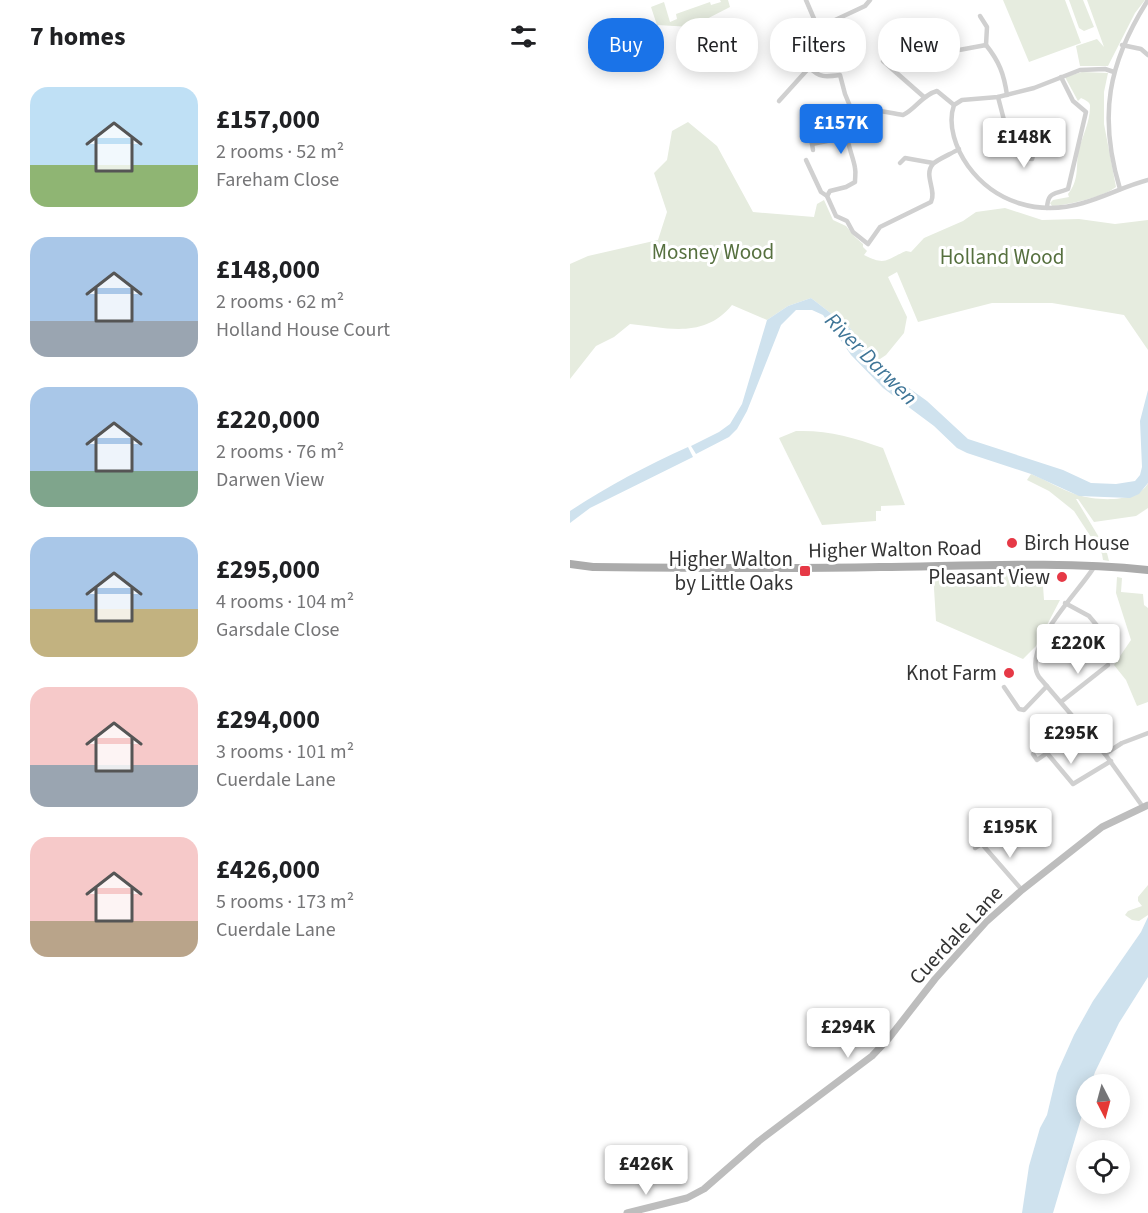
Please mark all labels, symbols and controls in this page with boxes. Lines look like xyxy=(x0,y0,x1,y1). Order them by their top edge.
text: 7 homes xyxy=(30,18,125,55)
chip: Buy xyxy=(588,18,664,72)
chip: Rent xyxy=(676,18,758,72)
chip: Filters xyxy=(770,18,866,72)
chip: New xyxy=(878,18,960,72)
icon: filters xyxy=(507,20,540,53)
text: £157,000 xyxy=(216,101,320,138)
pin: £157K xyxy=(799,104,883,155)
text: £157K xyxy=(814,109,868,137)
icon: home xyxy=(78,111,150,183)
pin: £148K xyxy=(982,118,1066,169)
text: £148K xyxy=(997,123,1051,151)
text: 2 rooms · 52 m² xyxy=(216,138,344,166)
text: Fareham Close xyxy=(216,166,339,194)
park label: Mosney Wood xyxy=(652,237,774,267)
park label: Holland Wood xyxy=(940,242,1064,272)
text: £148,000 xyxy=(216,251,320,288)
icon: home xyxy=(78,261,150,333)
text: 2 rooms · 62 m² xyxy=(216,288,344,316)
water label: River Darwen xyxy=(817,305,925,413)
text: Holland House Court xyxy=(216,316,390,344)
text: £220,000 xyxy=(216,401,320,438)
icon: home xyxy=(78,411,150,483)
text: 2 rooms · 76 m² xyxy=(216,438,344,466)
text: Darwen View xyxy=(216,466,325,494)
place label: Birch House xyxy=(1024,528,1130,558)
street label: Higher Walton Road xyxy=(808,532,982,566)
marker: Birch House xyxy=(1005,536,1019,550)
place label: Higher Walton by Little Oaks xyxy=(668,544,793,598)
text: £295,000 xyxy=(216,551,320,588)
icon: home xyxy=(78,561,150,633)
place label: Pleasant View xyxy=(928,562,1050,592)
marker: Higher Walton by Little Oaks xyxy=(798,564,812,578)
marker: Pleasant View xyxy=(1055,570,1069,584)
text: 4 rooms · 104 m² xyxy=(216,588,354,616)
text: Garsdale Close xyxy=(216,616,339,644)
pin: £220K xyxy=(1036,624,1120,675)
text: £220K xyxy=(1051,629,1105,657)
place label: Knot Farm xyxy=(906,658,997,688)
marker: Knot Farm xyxy=(1002,666,1016,680)
text: £294,000 xyxy=(216,701,320,738)
icon: home xyxy=(78,711,150,783)
pin: £295K xyxy=(1029,714,1113,765)
text: £295K xyxy=(1044,719,1098,747)
text: 3 rooms · 101 m² xyxy=(216,738,354,766)
text: Cuerdale Lane xyxy=(216,766,336,794)
pin: £195K xyxy=(968,808,1052,859)
text: £195K xyxy=(983,813,1037,841)
text: £426,000 xyxy=(216,851,320,888)
icon: home xyxy=(78,861,150,933)
street label: Cuerdale Lane xyxy=(902,879,1010,991)
text: 5 rooms · 173 m² xyxy=(216,888,354,916)
text: Cuerdale Lane xyxy=(216,916,336,944)
pin: £294K xyxy=(806,1008,890,1059)
text: £294K xyxy=(821,1013,875,1041)
north arrow xyxy=(1076,1074,1130,1128)
map controls xyxy=(1076,1074,1130,1194)
button: locate xyxy=(1076,1140,1130,1194)
pin: £426K xyxy=(604,1145,688,1196)
text: £426K xyxy=(619,1150,673,1178)

